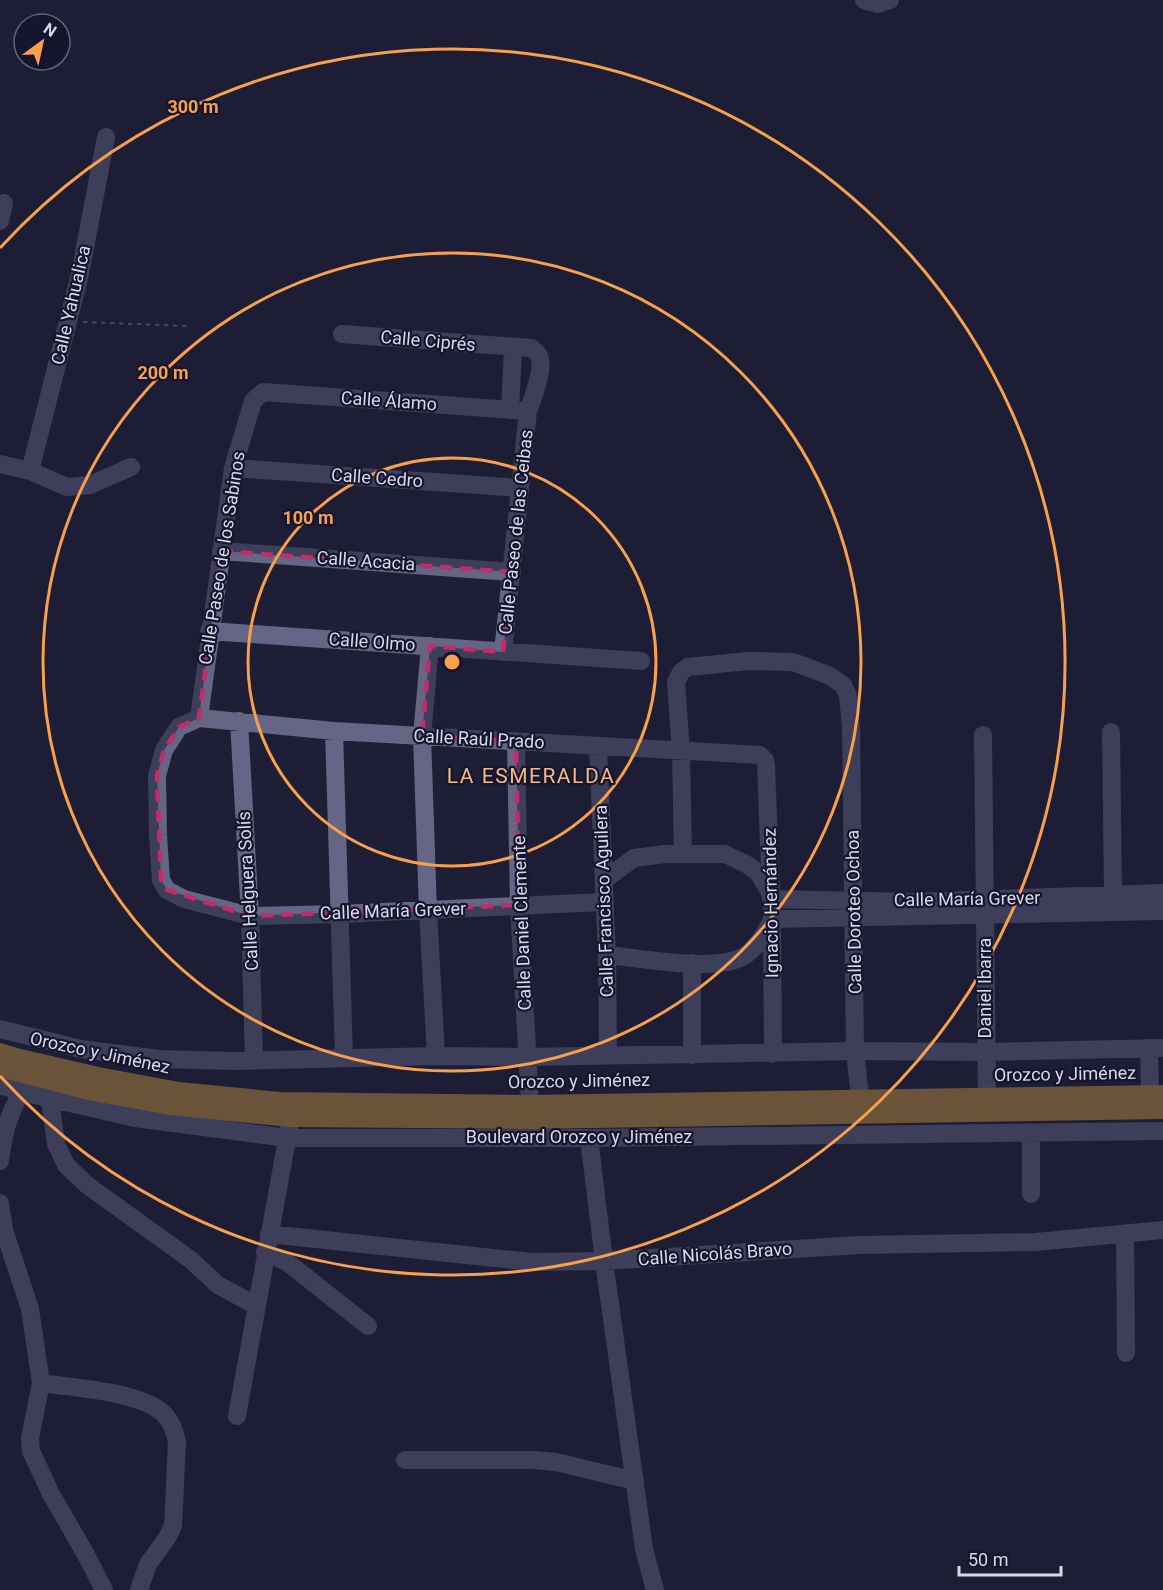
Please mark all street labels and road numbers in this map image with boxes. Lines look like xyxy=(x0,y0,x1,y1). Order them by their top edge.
street label: Calle Yahualica xyxy=(47,243,94,367)
street label: Calle Ciprés xyxy=(380,326,476,355)
street label: Calle Álamo xyxy=(340,387,438,414)
street label: Calle Paseo de las Ceibas xyxy=(494,429,537,635)
street label: Calle Paseo de los Sabinos xyxy=(194,450,249,666)
street label: Calle Cedro xyxy=(330,464,424,491)
street label: Calle Acacia xyxy=(316,547,416,574)
street label: Calle Olmo xyxy=(328,628,416,655)
street label: Calle Raúl Prado xyxy=(413,725,545,752)
street label: Calle Francisco Aguilera xyxy=(590,805,617,997)
street label: Calle Helguera Solís xyxy=(233,811,262,971)
street label: Ignacio Hernández xyxy=(759,828,782,978)
street label: Calle Doroteo Ochoa xyxy=(842,830,865,994)
street label: Calle Daniel Clemente xyxy=(508,835,535,1011)
street label: Calle María Grever xyxy=(894,887,1040,910)
street label: Calle María Grever xyxy=(319,897,467,924)
street label: Daniel Ibarra xyxy=(974,938,995,1038)
street label: Orozco y Jiménez xyxy=(28,1027,172,1078)
street label: Orozco y Jiménez xyxy=(994,1062,1136,1085)
street label: Orozco y Jiménez xyxy=(508,1069,650,1092)
street label: Boulevard Orozco y Jiménez xyxy=(466,1126,692,1147)
street label: Calle Nicolás Bravo xyxy=(637,1238,793,1269)

